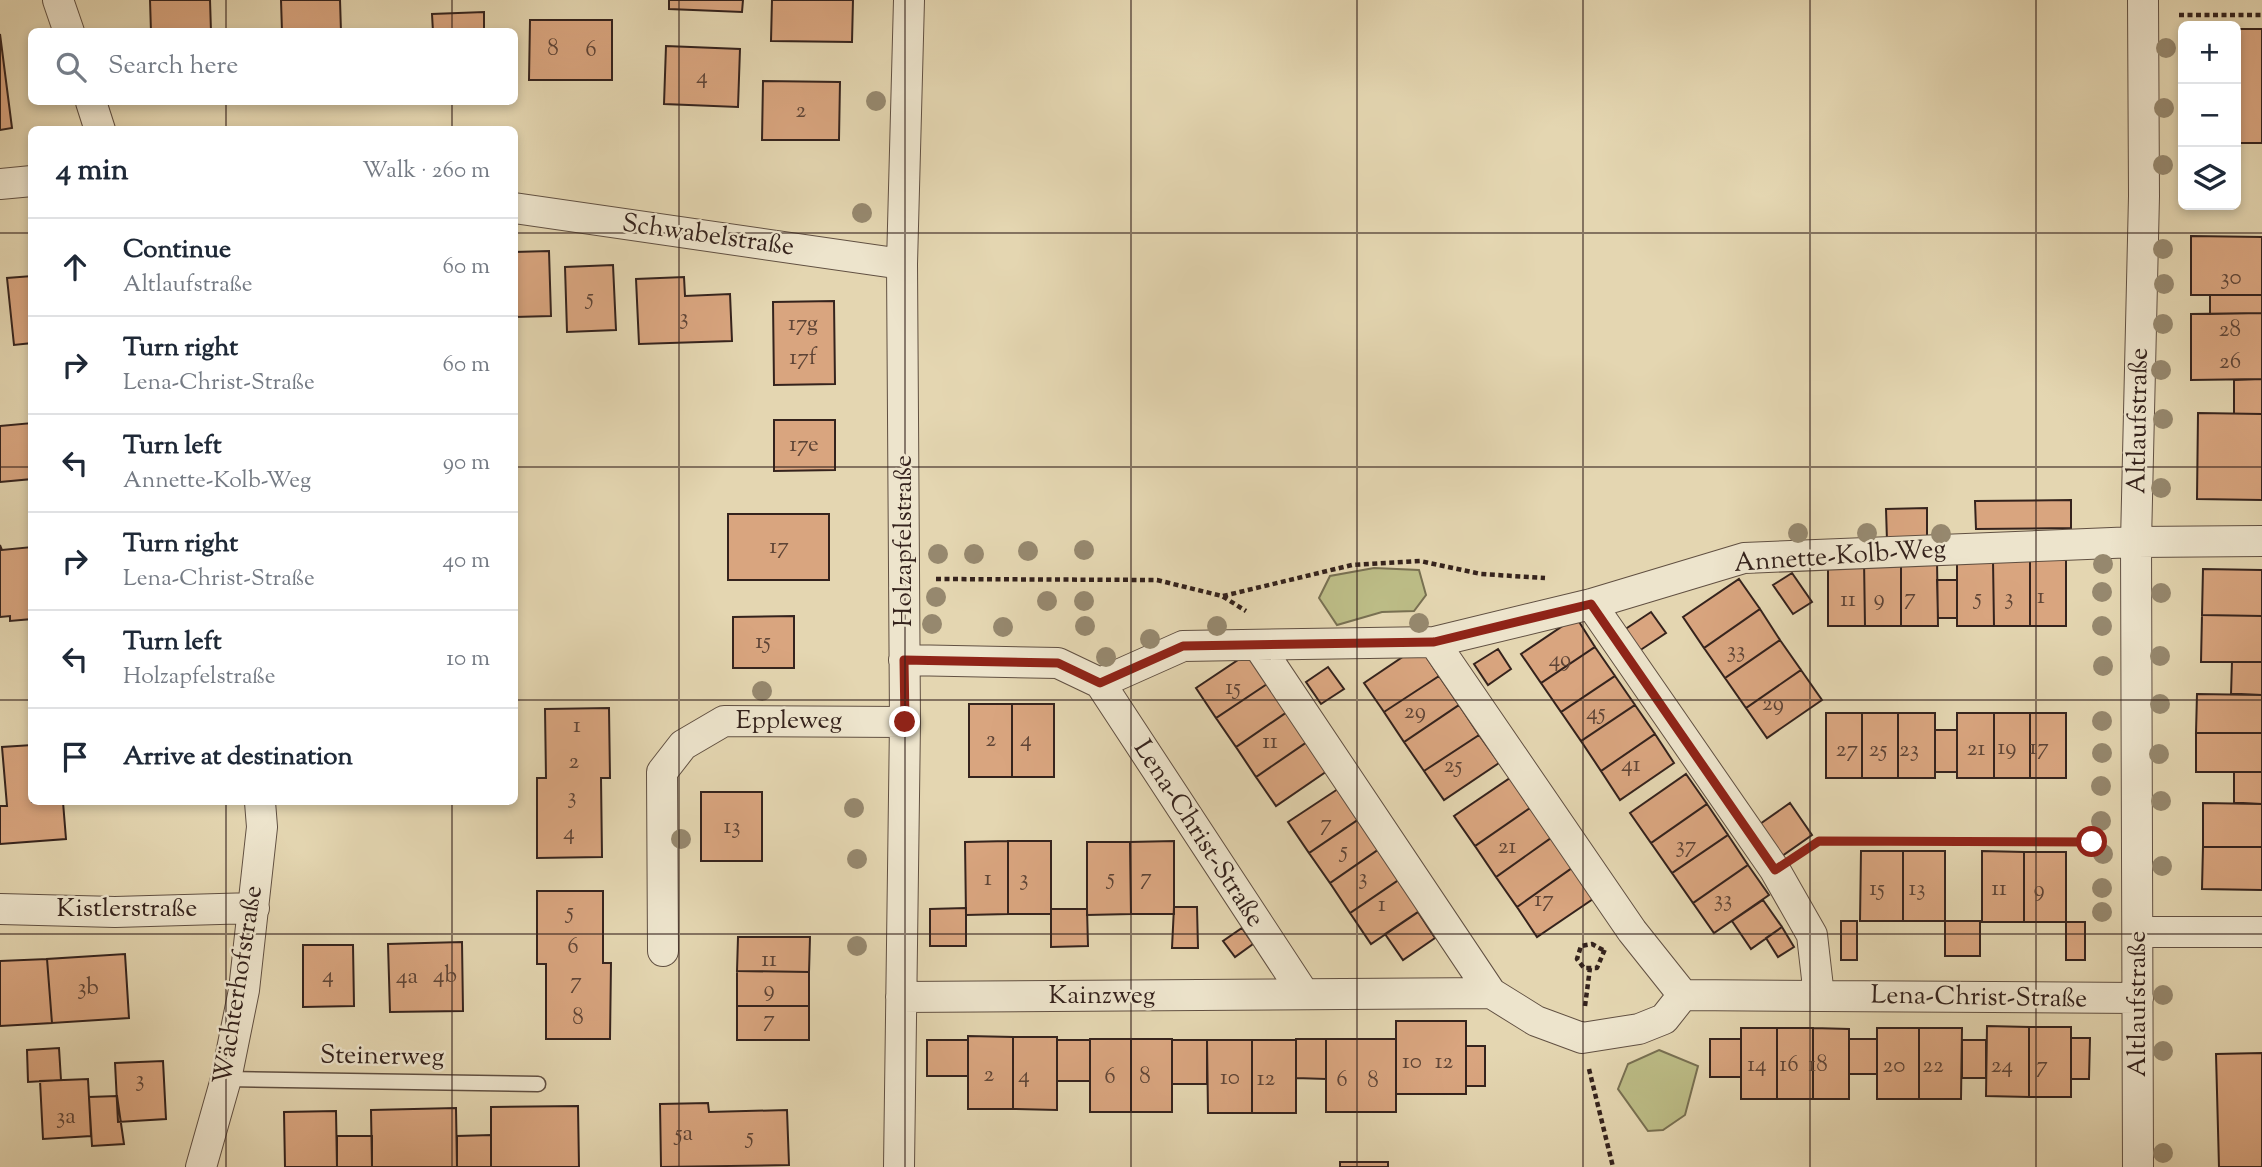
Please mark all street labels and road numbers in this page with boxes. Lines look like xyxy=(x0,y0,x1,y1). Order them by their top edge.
street label: Schwabelstraße xyxy=(620,206,796,266)
street label: Altlaufstraße xyxy=(2119,347,2159,495)
street label: Holzapfelstraße xyxy=(886,455,923,627)
street label: Annette-Kolb-Weg xyxy=(1733,531,1947,583)
street label: Eppleweg xyxy=(736,703,842,740)
street label: Lena-Christ-Straße xyxy=(1123,733,1273,935)
street label: Wächterhofstraße xyxy=(205,883,273,1087)
street label: Kistlerstraße xyxy=(57,891,197,928)
street label: Altlaufstraße xyxy=(2120,931,2157,1077)
street label: Kainzweg xyxy=(1049,978,1155,1015)
street label: Lena-Christ-Straße xyxy=(1870,978,2088,1018)
street label: Steinerweg xyxy=(320,1037,444,1077)

